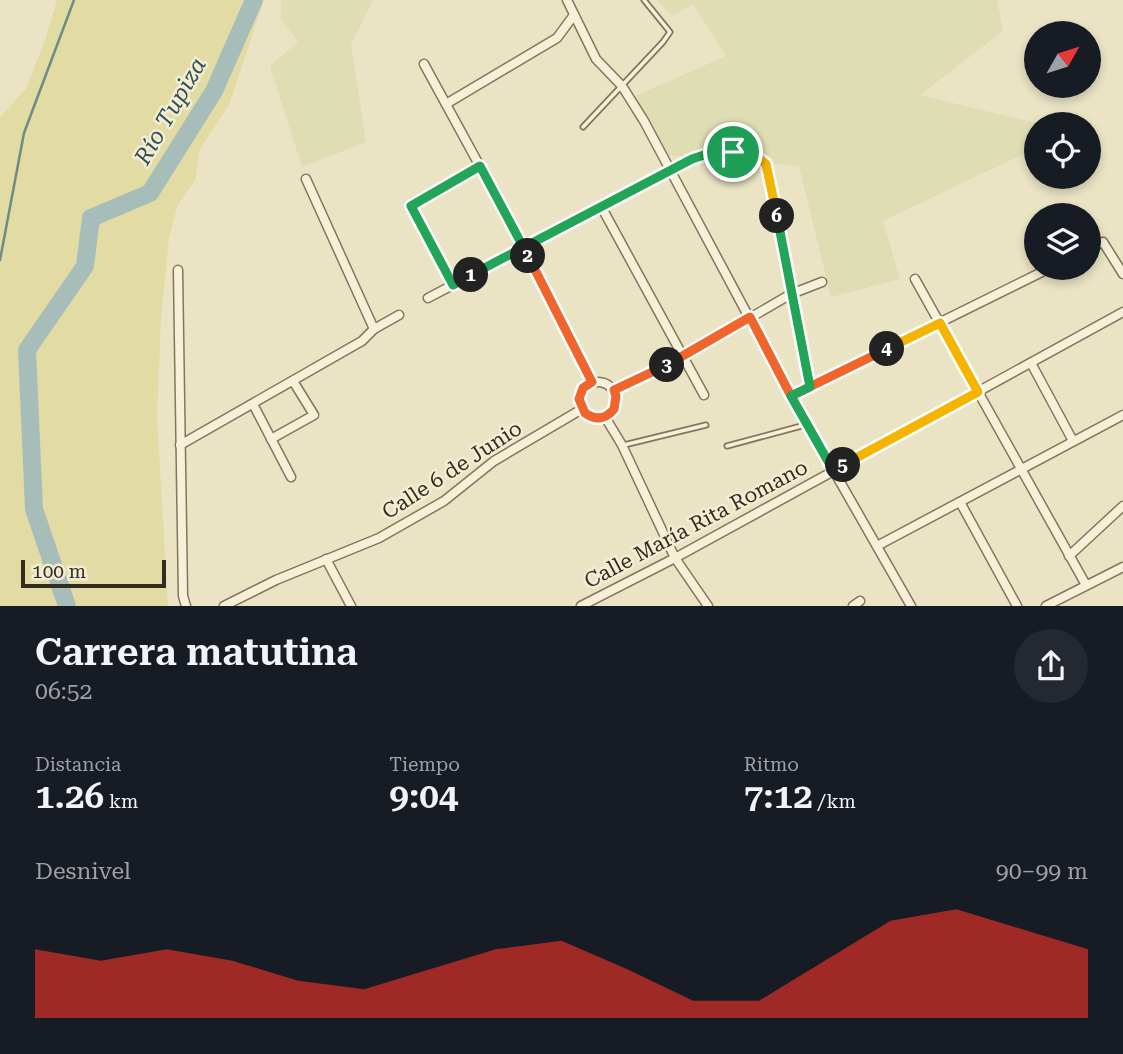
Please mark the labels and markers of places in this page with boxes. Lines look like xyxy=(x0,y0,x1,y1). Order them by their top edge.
pin xyxy=(703,122,763,182)
pin: 6 xyxy=(760,198,794,234)
pin: 2 xyxy=(510,238,546,274)
pin: 1 xyxy=(454,258,489,292)
pin: 4 xyxy=(870,332,904,366)
pin: 3 xyxy=(650,348,684,382)
pin: 5 xyxy=(826,448,860,482)

